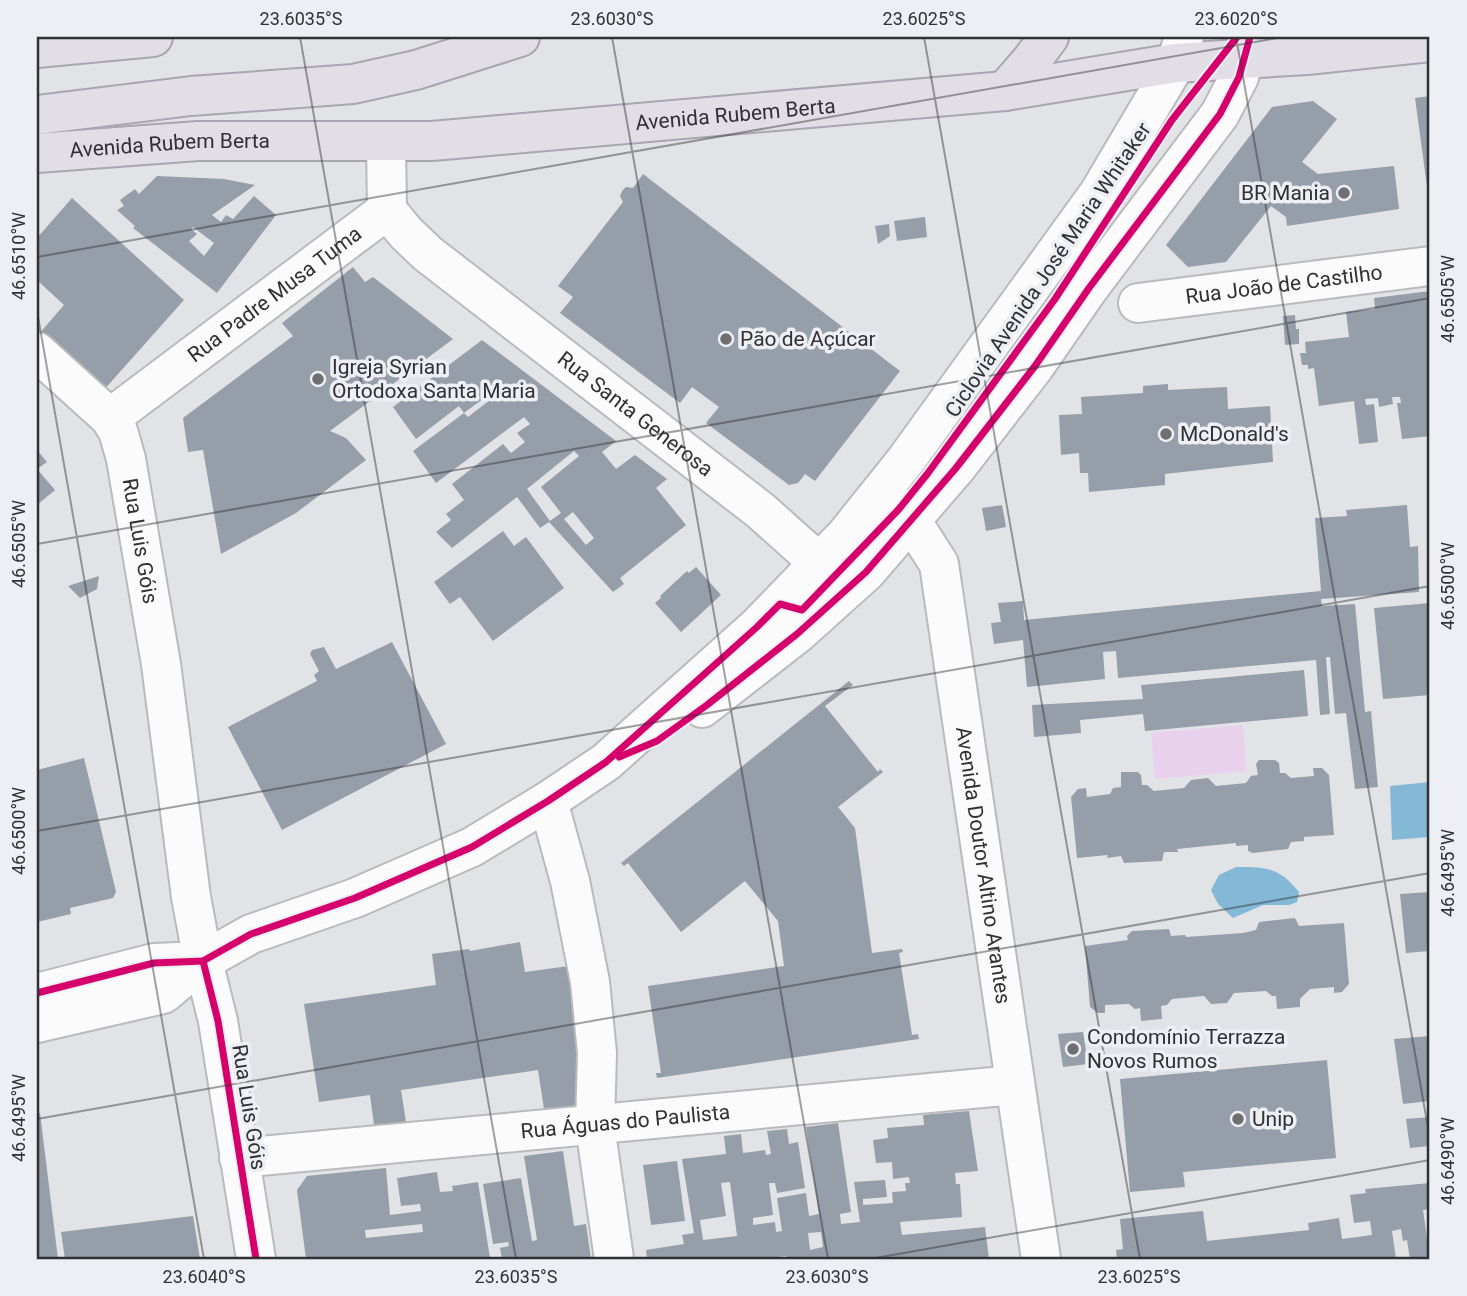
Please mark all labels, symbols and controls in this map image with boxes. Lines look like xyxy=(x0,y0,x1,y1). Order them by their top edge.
text: 23.6035°S xyxy=(260,8,343,29)
text: 23.6030°S xyxy=(571,8,654,29)
text: 23.6025°S xyxy=(883,8,966,29)
text: 23.6020°S xyxy=(1195,8,1278,29)
street label: Avenida Rubem Berta xyxy=(634,94,837,135)
street label: Ciclovia Avenida José Maria Whitaker xyxy=(940,118,1156,422)
street label: Avenida Rubem Berta xyxy=(69,129,270,163)
place label: BR Mania xyxy=(1241,181,1330,205)
marker: BR Mania xyxy=(1336,185,1352,201)
text: 46.6510°W xyxy=(8,212,29,300)
street label: Rua Padre Musa Tuma xyxy=(183,221,366,367)
text: 46.6505°W xyxy=(1437,255,1458,343)
street label: Rua João de Castilho xyxy=(1184,260,1384,309)
place label: Pão de Açúcar xyxy=(740,327,876,351)
marker: Pão de Açúcar xyxy=(718,331,734,347)
street label: Rua Santa Generosa xyxy=(553,346,718,481)
place label: Igreja Syrian Ortodoxa Santa Maria xyxy=(332,355,536,403)
marker: Igreja Syrian Ortodoxa Santa Maria xyxy=(310,371,326,387)
place label: McDonald's xyxy=(1180,422,1289,446)
marker: McDonald's xyxy=(1158,426,1174,442)
street label: Rua Luis Góis xyxy=(117,476,163,606)
text: 46.6505°W xyxy=(8,500,29,588)
text: 46.6500°W xyxy=(1437,542,1458,630)
street label: Avenida Doutor Altino Arantes xyxy=(951,725,1015,1005)
text: 46.6500°W xyxy=(8,787,29,875)
text: 46.6495°W xyxy=(1437,829,1458,917)
place label: Condomínio Terrazza Novos Rumos xyxy=(1087,1025,1285,1073)
marker: Condomínio Terrazza Novos Rumos xyxy=(1065,1041,1081,1057)
street label: Rua Luis Góis xyxy=(227,1042,271,1172)
text: 46.6495°W xyxy=(8,1074,29,1162)
street label: Rua Águas do Paulista xyxy=(519,1100,731,1143)
place label: Unip xyxy=(1252,1107,1294,1131)
marker: Unip xyxy=(1230,1111,1246,1127)
text: 46.6490°W xyxy=(1437,1117,1458,1205)
text: 23.6040°S xyxy=(163,1266,246,1287)
text: 23.6035°S xyxy=(475,1266,558,1287)
text: 23.6030°S xyxy=(786,1266,869,1287)
text: 23.6025°S xyxy=(1098,1266,1181,1287)

